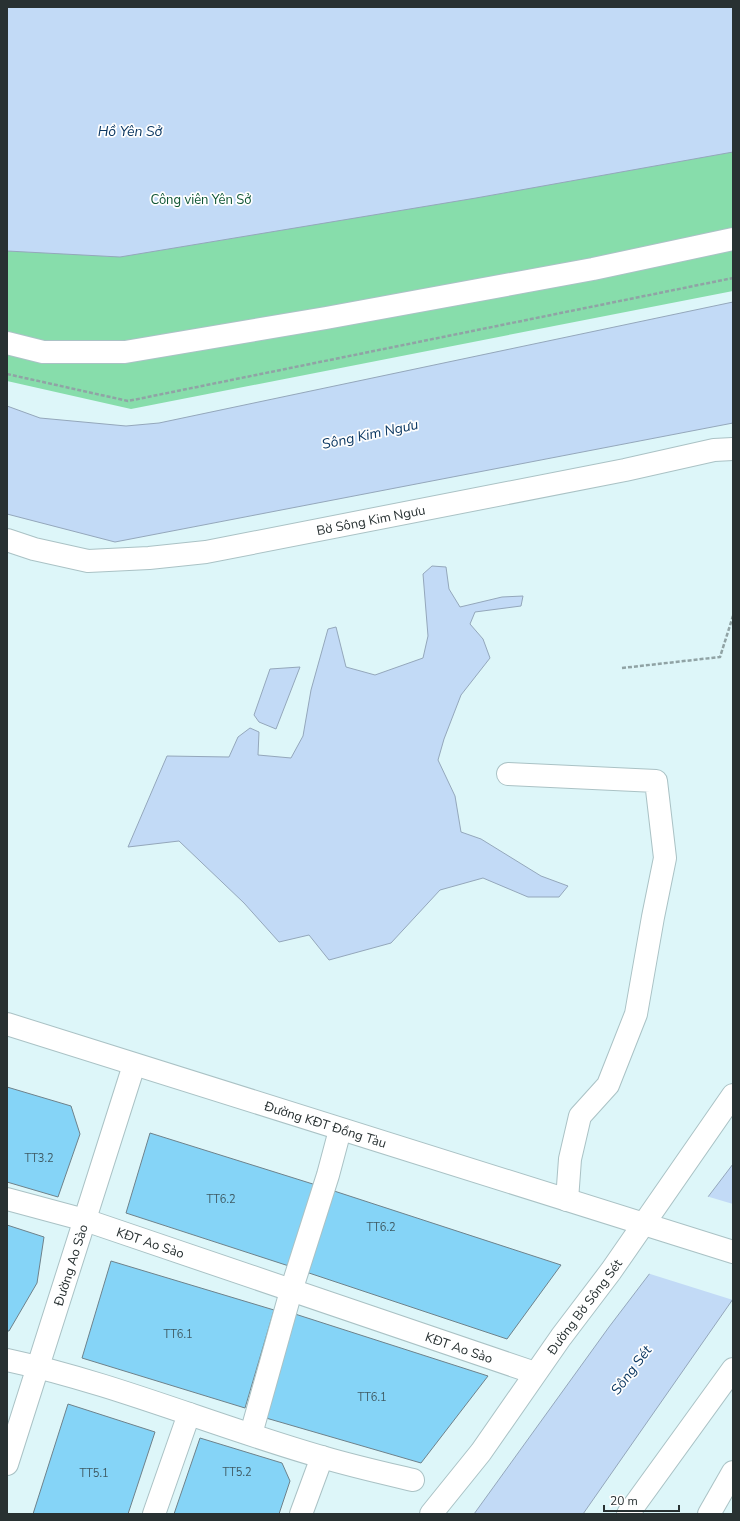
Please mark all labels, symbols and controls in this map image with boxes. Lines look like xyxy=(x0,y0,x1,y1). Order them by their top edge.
water label: Hồ Yên Sở xyxy=(98,122,163,141)
park label: Công viên Yên Sở xyxy=(151,191,251,209)
water label: Sông Kim Ngưu xyxy=(320,415,420,454)
street label: Bờ Sông Kim Ngưu xyxy=(315,501,427,540)
street label: Đường KĐT Đồng Tàu xyxy=(261,1097,389,1153)
house number: TT3.2 xyxy=(24,1151,54,1166)
house number: TT6.2 xyxy=(206,1192,236,1207)
house number: TT6.2 xyxy=(366,1220,396,1235)
street label: Đường Ao Sào xyxy=(50,1222,93,1309)
street label: KĐT Ao Sào xyxy=(114,1223,186,1263)
street label: Đường Bờ Sông Sét xyxy=(543,1255,627,1359)
house number: TT6.1 xyxy=(163,1327,193,1342)
street label: KĐT Ao Sào xyxy=(423,1328,495,1368)
water label: Sông Sét xyxy=(607,1341,657,1399)
house number: TT6.1 xyxy=(357,1390,387,1405)
house number: TT5.2 xyxy=(222,1465,252,1480)
house number: TT5.1 xyxy=(79,1466,109,1481)
scale bar xyxy=(604,1487,679,1513)
text: 20 m xyxy=(610,1493,638,1509)

